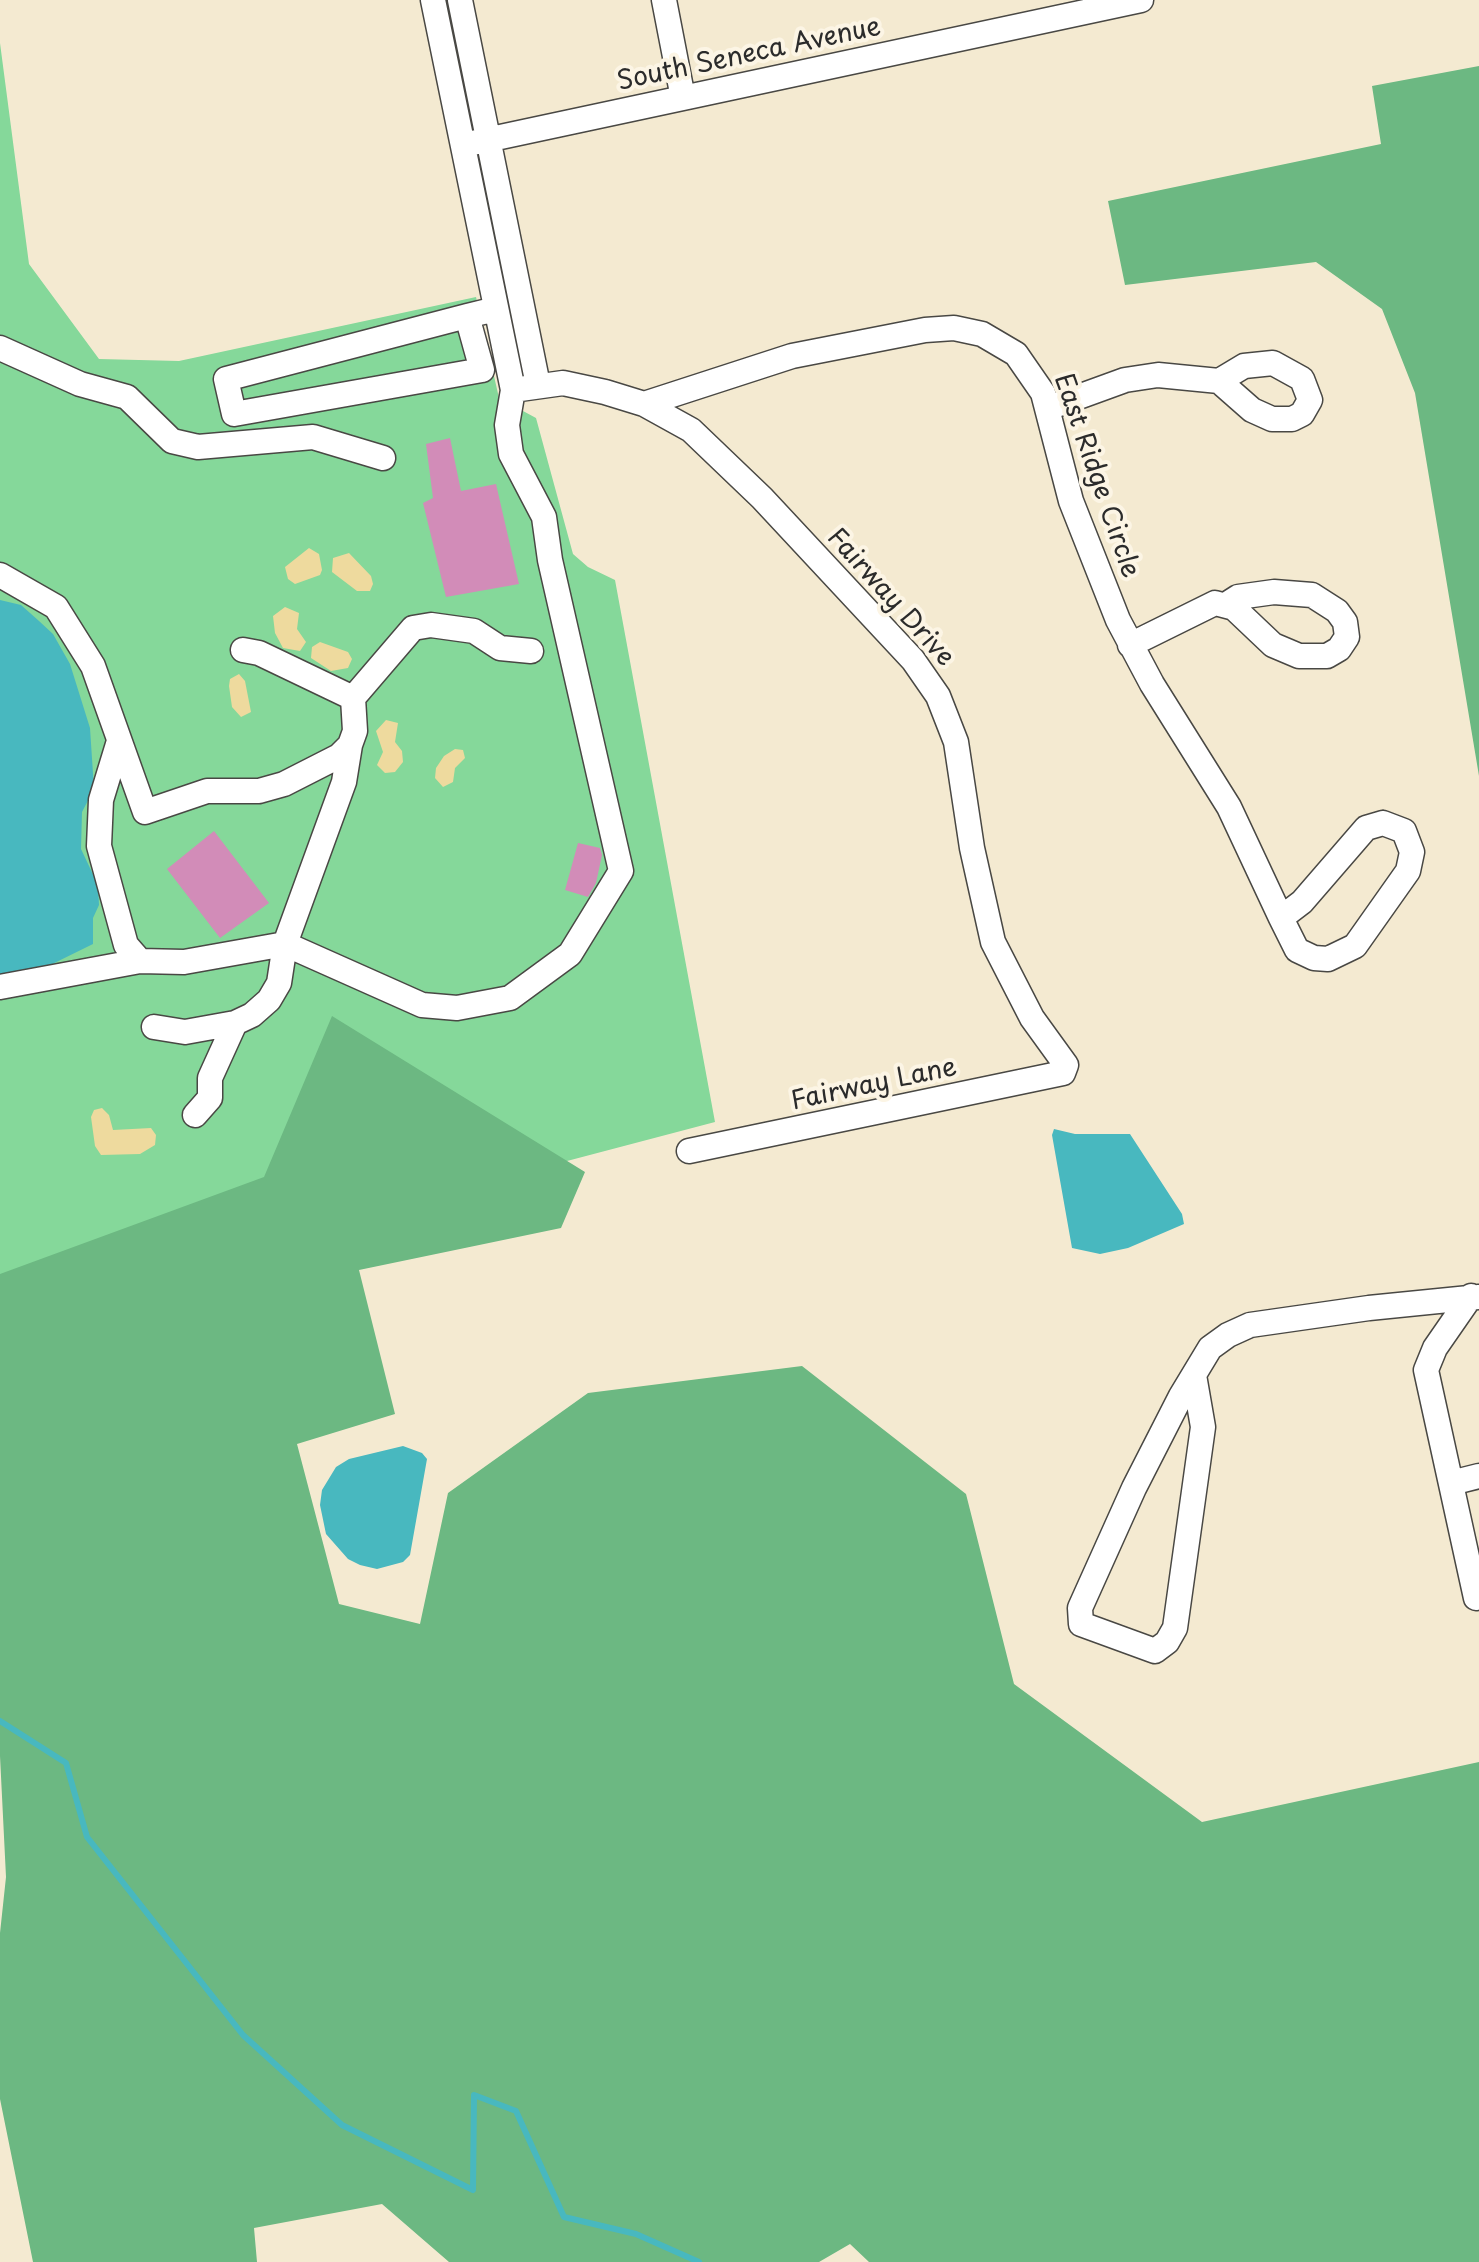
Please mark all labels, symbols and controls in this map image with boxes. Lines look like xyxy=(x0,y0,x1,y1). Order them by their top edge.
street label: South Seneca Avenue xyxy=(615,12,883,98)
street label: East Ridge Circle xyxy=(1046,370,1146,582)
street label: Fairway Drive xyxy=(820,523,960,673)
street label: Fairway Lane xyxy=(788,1052,960,1118)

